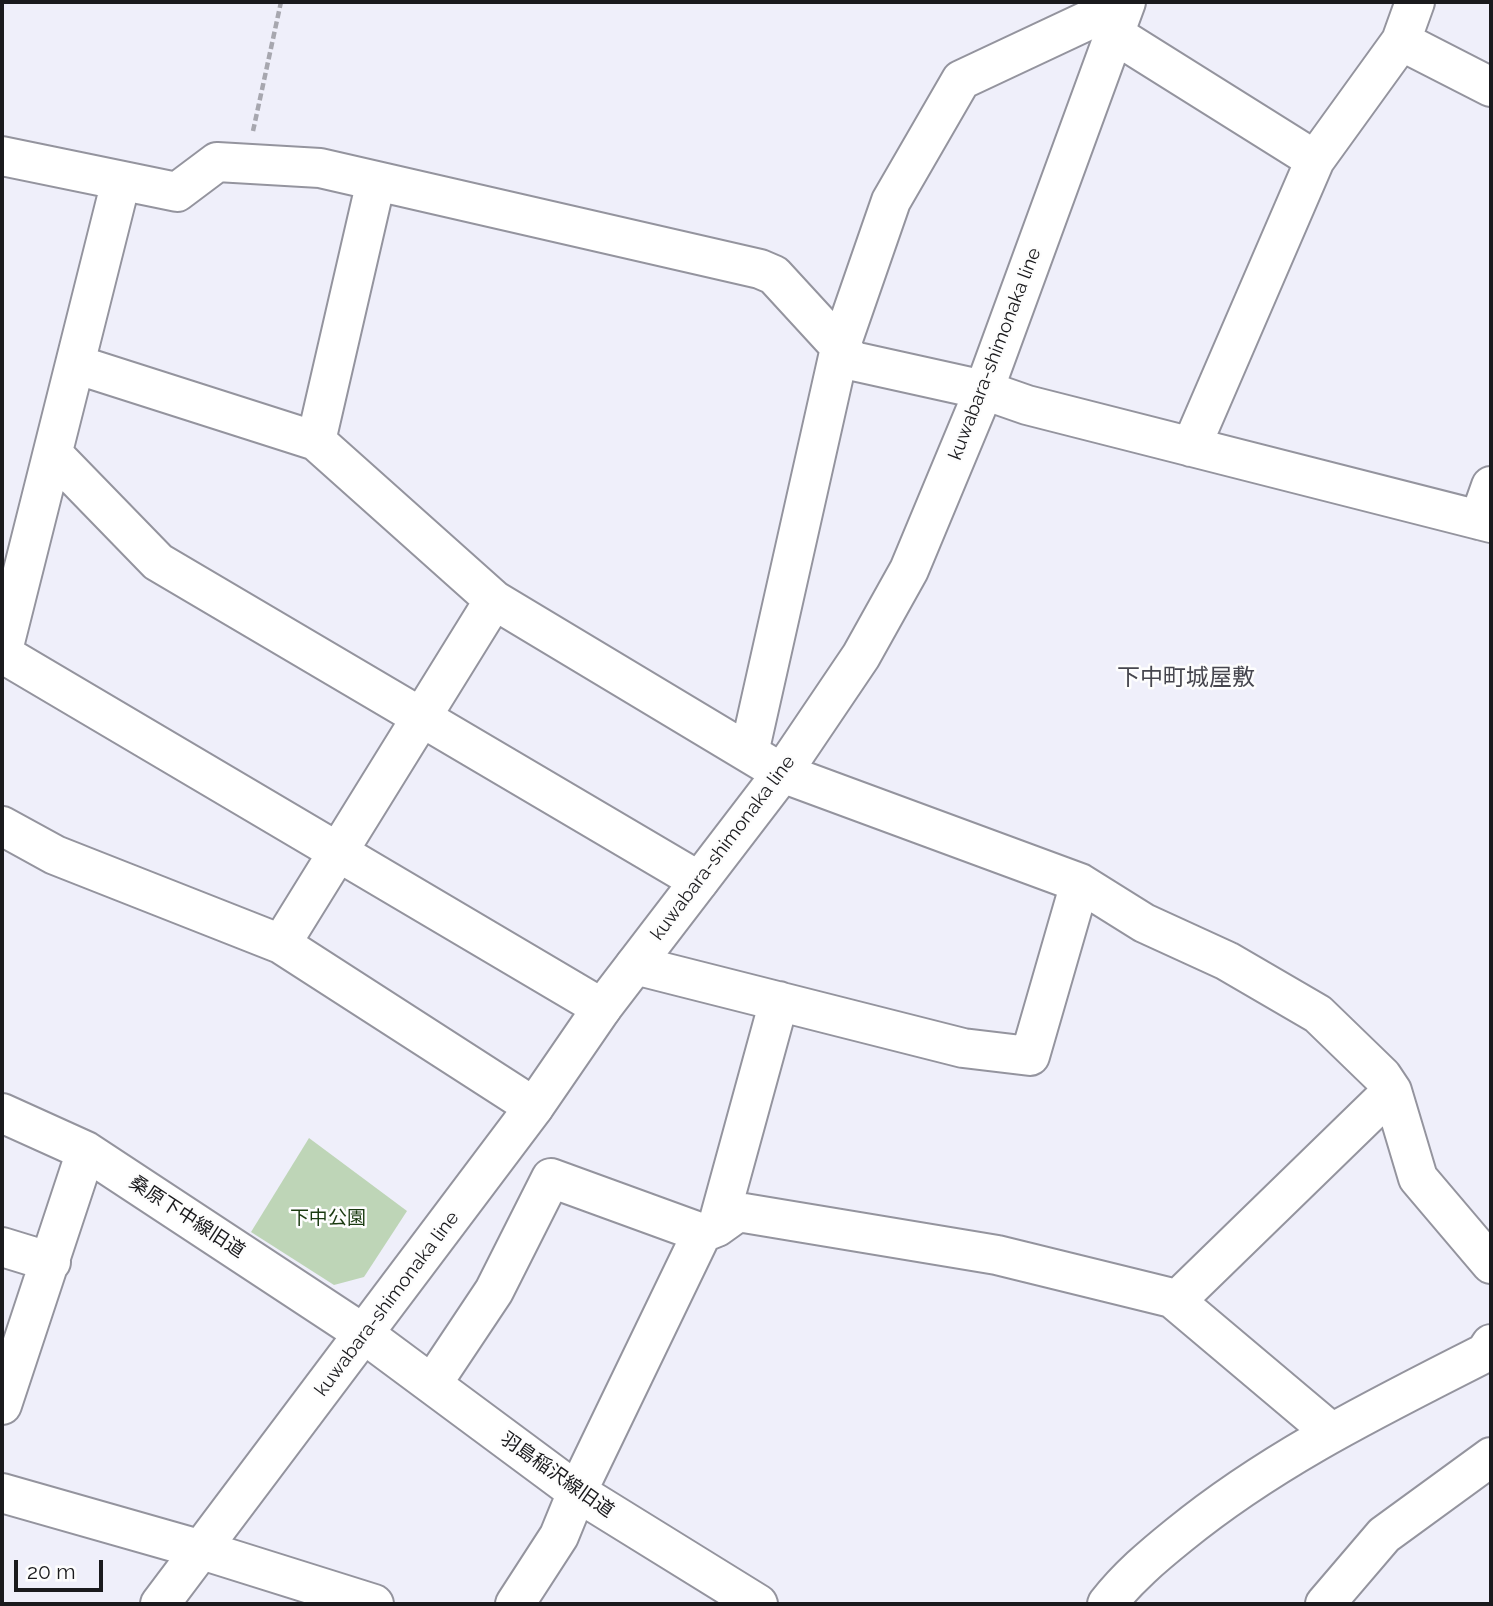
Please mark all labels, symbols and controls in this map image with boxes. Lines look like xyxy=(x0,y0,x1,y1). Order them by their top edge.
street label: kuwabara-shimonaka line xyxy=(944,245,1046,463)
district label: 下中町城屋敷 xyxy=(1117,664,1255,692)
street label: kuwabara-shimonaka line xyxy=(646,751,800,945)
street label: 桑原下中線旧道 xyxy=(125,1171,249,1263)
park label: 下中公園 xyxy=(290,1207,366,1229)
street label: kuwabara-shimonaka line xyxy=(310,1207,464,1401)
street label: 羽島稲沢線旧道 xyxy=(496,1428,618,1522)
scale bar xyxy=(18,1546,107,1590)
text: 20 m xyxy=(27,1559,75,1584)

